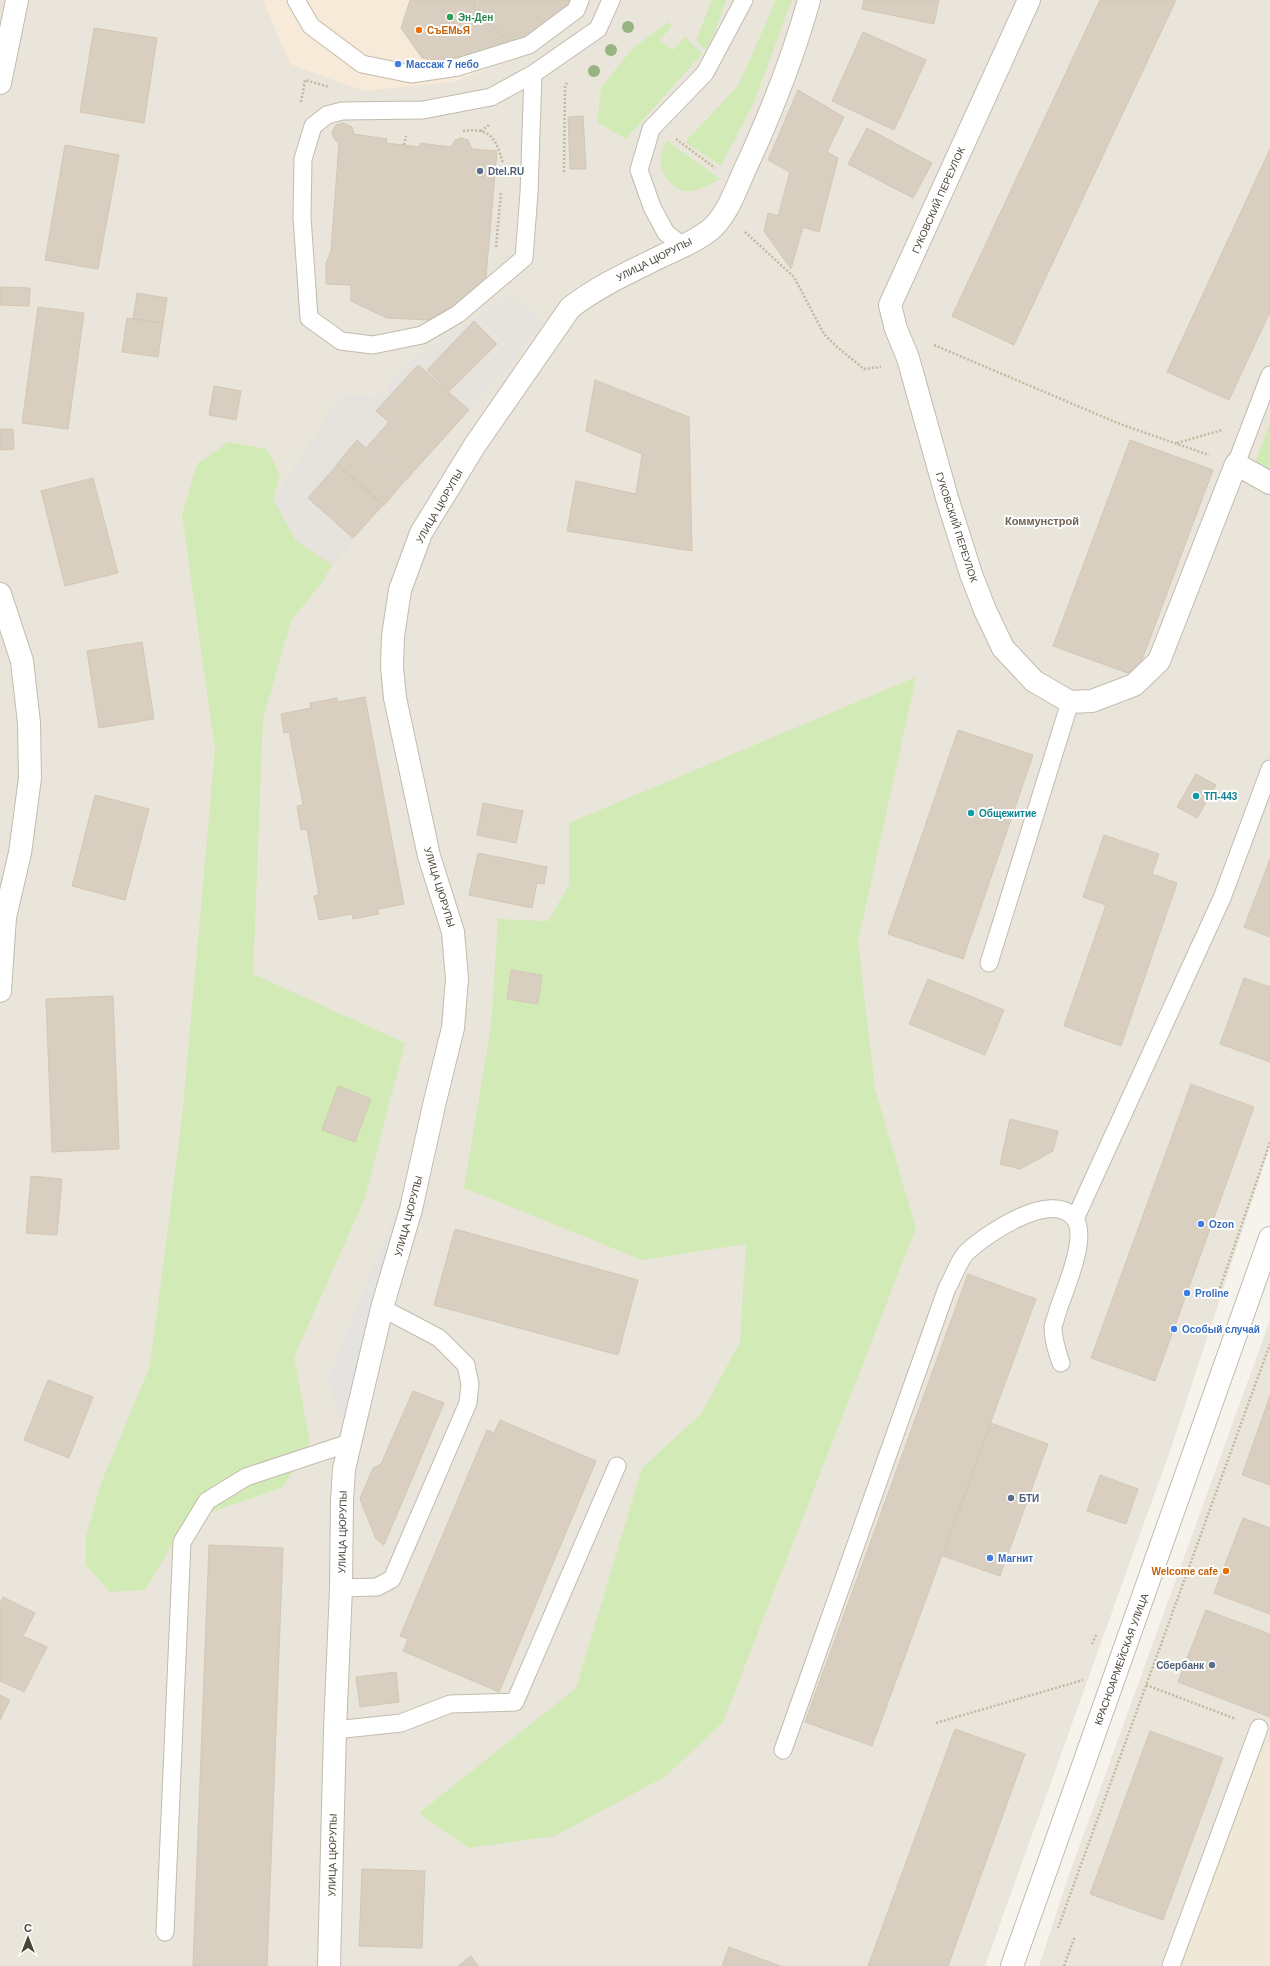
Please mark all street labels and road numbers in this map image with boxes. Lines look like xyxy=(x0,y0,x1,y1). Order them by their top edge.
street label: ГУКОВСКИЙ ПЕРЕУЛОК xyxy=(909,145,967,255)
street label: УЛИЦА ЦЮРУПЫ xyxy=(615,236,694,283)
street label: УЛИЦА ЦЮРУПЫ xyxy=(414,467,465,545)
street label: ГУКОВСКИЙ ПЕРЕУЛОК xyxy=(933,470,981,584)
street label: УЛИЦА ЦЮРУПЫ xyxy=(422,846,457,929)
street label: УЛИЦА ЦЮРУПЫ xyxy=(392,1175,425,1258)
street label: УЛИЦА ЦЮРУПЫ xyxy=(336,1490,349,1574)
street label: КРАСНОАРМЕЙСКАЯ УЛИЦА xyxy=(1092,1591,1151,1726)
street label: УЛИЦА ЦЮРУПЫ xyxy=(326,1813,339,1897)

